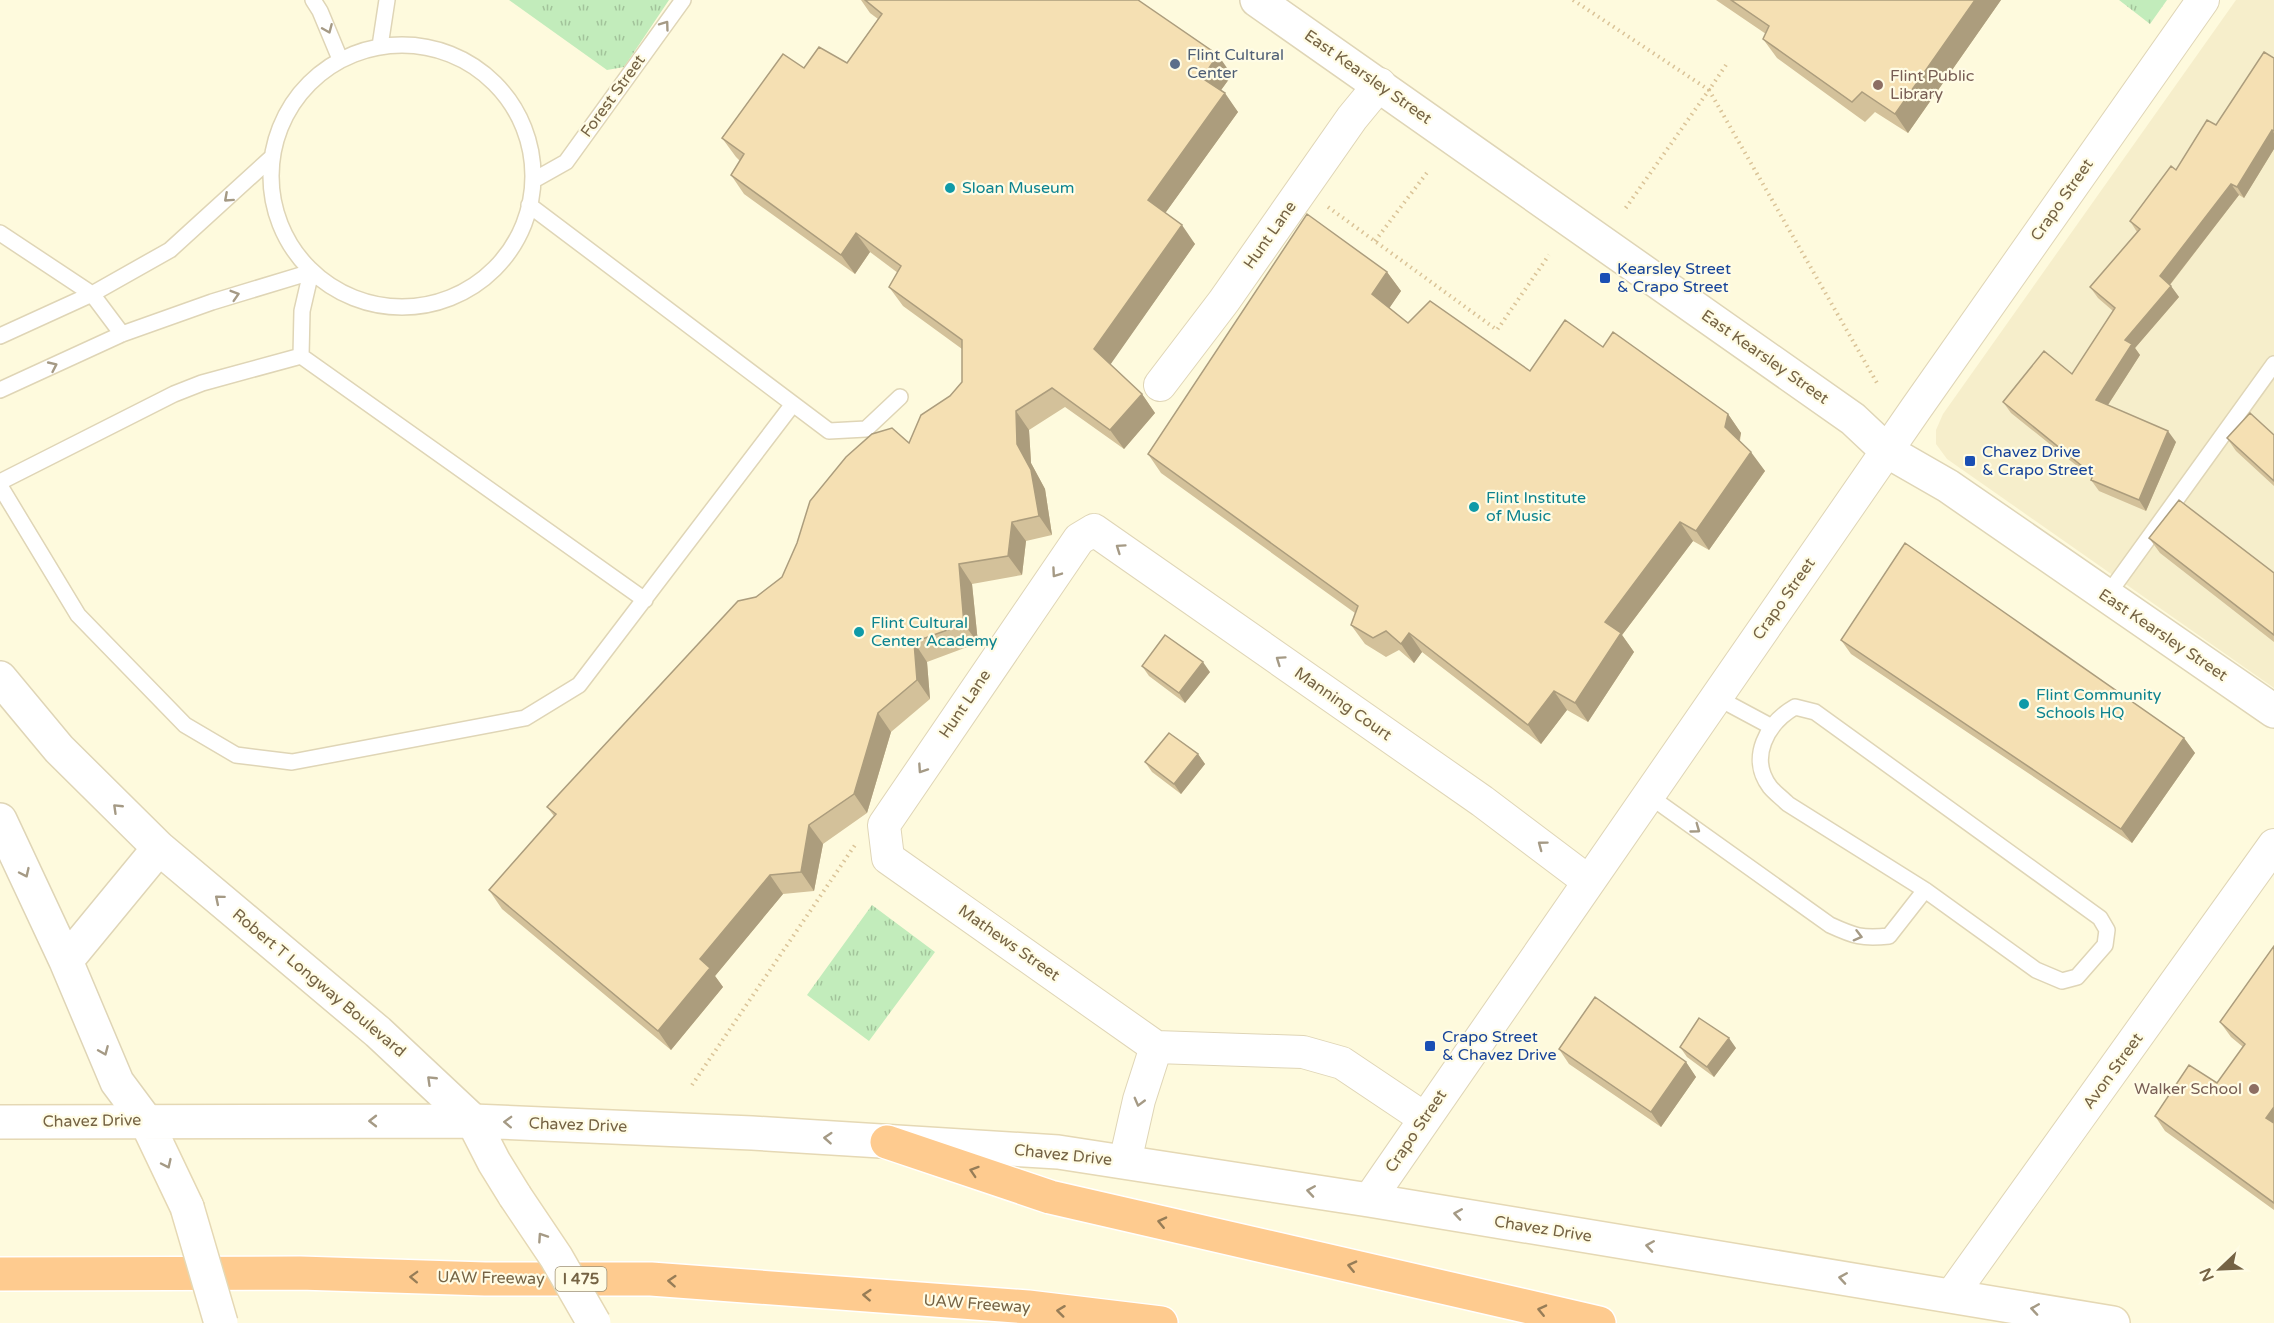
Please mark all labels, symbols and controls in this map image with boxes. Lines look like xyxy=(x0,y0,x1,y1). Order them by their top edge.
one-way arrow xyxy=(657,21,668,32)
one-way arrow xyxy=(320,23,332,34)
street label: East Kearsley Street xyxy=(1300,26,1436,128)
place label: Flint Cultural Center xyxy=(1187,45,1284,83)
street label: Forest Street xyxy=(576,51,650,141)
marker: Flint Cultural Center xyxy=(1168,57,1182,71)
place label: Flint Public Library xyxy=(1890,66,1974,104)
marker: Flint Public Library xyxy=(1871,78,1885,92)
street label: Crapo Street xyxy=(2026,155,2098,245)
place label: Sloan Museum xyxy=(962,178,1075,198)
marker: Sloan Museum xyxy=(943,181,957,195)
one-way arrow xyxy=(224,190,235,201)
street label: Hunt Lane xyxy=(1239,197,1301,273)
place label: Kearsley Street & Crapo Street xyxy=(1617,259,1731,297)
marker: Kearsley Street & Crapo Street xyxy=(1598,271,1612,285)
one-way arrow xyxy=(229,290,240,302)
street label: East Kearsley Street xyxy=(1697,306,1833,408)
one-way arrow xyxy=(47,361,58,373)
place label: Chavez Drive & Crapo Street xyxy=(1982,442,2094,480)
marker: Chavez Drive & Crapo Street xyxy=(1963,454,1977,468)
place label: Flint Institute of Music xyxy=(1486,488,1586,526)
marker: Flint Institute of Music xyxy=(1467,500,1481,514)
one-way arrow xyxy=(1116,544,1127,555)
street label: Crapo Street xyxy=(1748,554,1820,644)
one-way arrow xyxy=(1052,567,1063,578)
street label: East Kearsley Street xyxy=(2095,584,2231,686)
place label: Flint Cultural Center Academy xyxy=(871,613,998,651)
marker: Flint Cultural Center Academy xyxy=(852,625,866,639)
one-way arrow xyxy=(1276,656,1287,667)
street label: Manning Court xyxy=(1290,663,1396,745)
street label: Hunt Lane xyxy=(935,666,995,742)
place label: Flint Community Schools HQ xyxy=(2036,685,2162,723)
marker: Flint Community Schools HQ xyxy=(2017,697,2031,711)
one-way arrow xyxy=(918,762,929,773)
one-way arrow xyxy=(113,804,124,815)
one-way arrow xyxy=(1689,822,1700,833)
one-way arrow xyxy=(1538,841,1549,852)
one-way arrow xyxy=(17,866,29,877)
one-way arrow xyxy=(215,895,226,906)
street label: Mathews Street xyxy=(954,901,1064,985)
street label: Robert T Longway Boulevard xyxy=(228,905,410,1061)
one-way arrow xyxy=(1852,929,1862,941)
place label: Crapo Street & Chavez Drive xyxy=(1442,1027,1557,1065)
street label: Avon Street xyxy=(2079,1029,2147,1113)
marker: Crapo Street & Chavez Drive xyxy=(1423,1039,1437,1053)
one-way arrow xyxy=(97,1045,109,1056)
one-way arrow xyxy=(428,1076,438,1087)
place label: Walker School xyxy=(2134,1079,2242,1099)
marker: Walker School xyxy=(2247,1082,2261,1096)
street label: Crapo Street xyxy=(1381,1086,1451,1176)
one-way arrow xyxy=(1134,1097,1146,1107)
street label: Chavez Drive xyxy=(42,1110,142,1132)
street label: Chavez Drive xyxy=(528,1113,628,1137)
one-way arrow xyxy=(368,1115,377,1127)
one-way arrow xyxy=(503,1116,512,1128)
one-way arrow xyxy=(824,1132,833,1145)
street label: Chavez Drive xyxy=(1013,1140,1113,1170)
one-way arrow xyxy=(159,1157,171,1168)
one-way arrow xyxy=(969,1166,980,1179)
one-way arrow xyxy=(1307,1185,1316,1197)
one-way arrow xyxy=(1453,1209,1462,1221)
street label: Chavez Drive xyxy=(1493,1211,1593,1247)
one-way arrow xyxy=(1157,1217,1167,1230)
one-way arrow xyxy=(539,1232,550,1243)
north arrow xyxy=(2190,1239,2250,1299)
one-way arrow xyxy=(1646,1241,1655,1253)
one-way arrow xyxy=(1347,1261,1357,1274)
text: N xyxy=(2195,1265,2219,1284)
street label: UAW Freeway xyxy=(437,1267,545,1289)
road number: I 475 xyxy=(556,1267,606,1291)
one-way arrow xyxy=(410,1270,419,1283)
one-way arrow xyxy=(1838,1272,1848,1285)
one-way arrow xyxy=(668,1275,677,1288)
one-way arrow xyxy=(862,1289,871,1302)
street label: UAW Freeway xyxy=(923,1290,1032,1318)
one-way arrow xyxy=(1537,1304,1547,1317)
one-way arrow xyxy=(2030,1304,2040,1316)
one-way arrow xyxy=(1057,1305,1066,1318)

